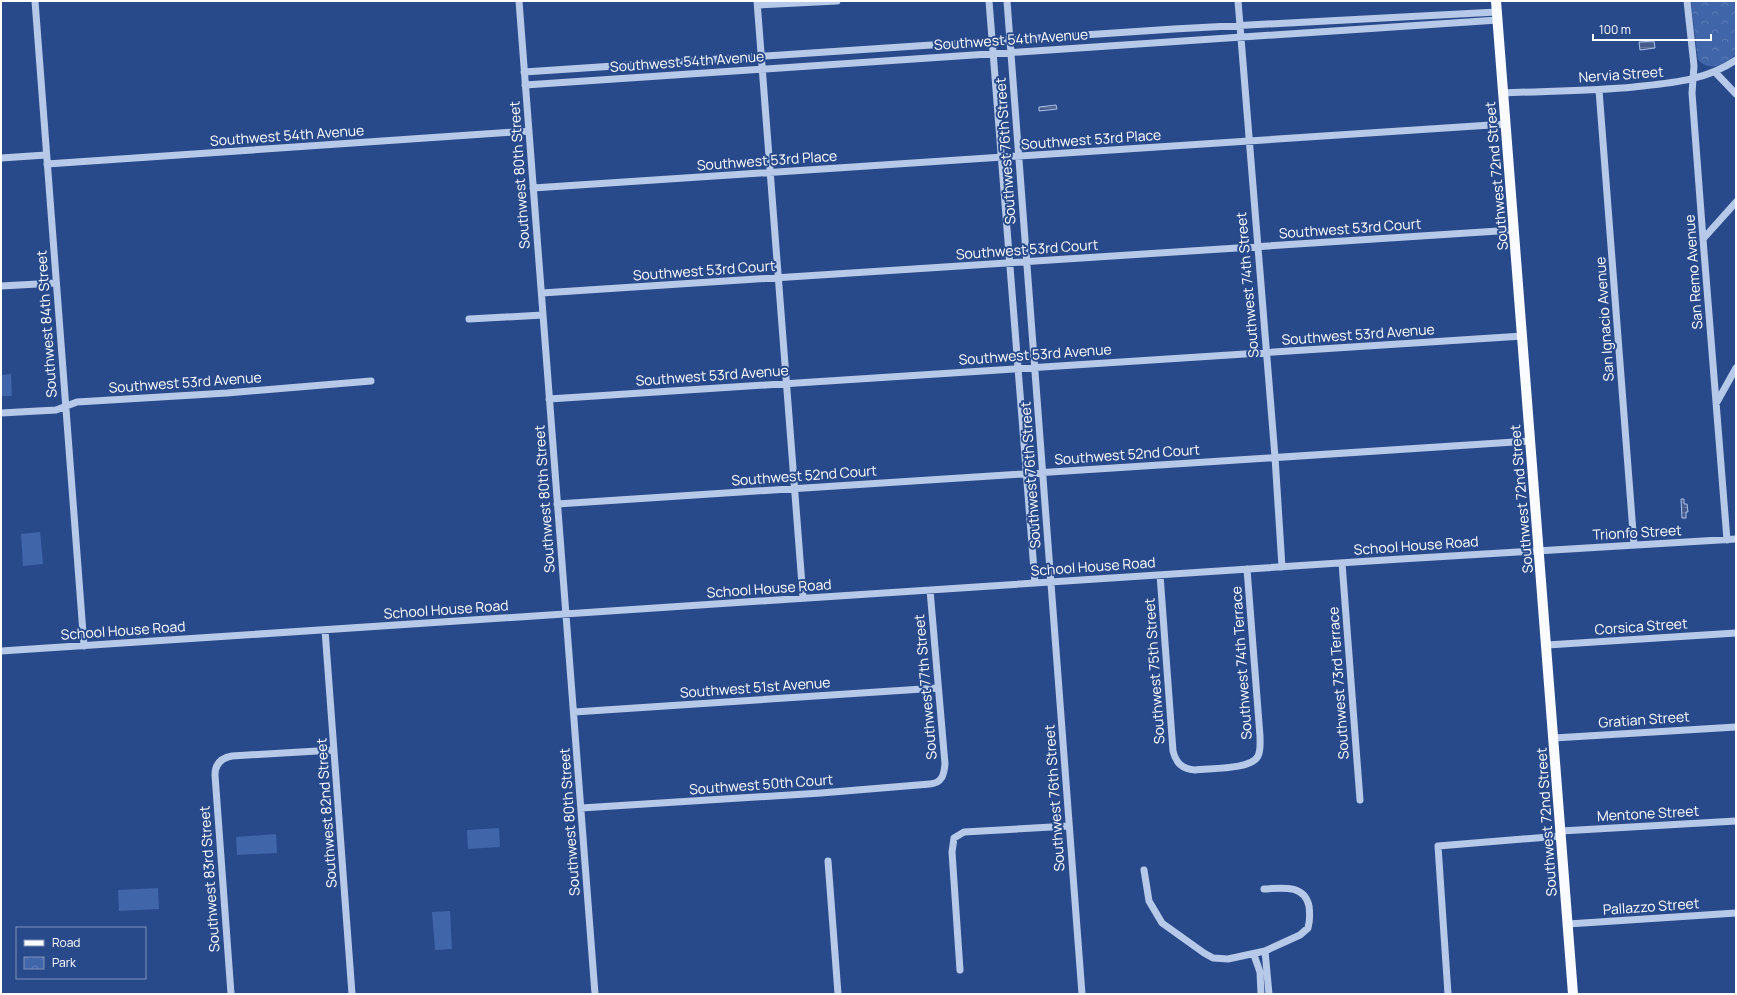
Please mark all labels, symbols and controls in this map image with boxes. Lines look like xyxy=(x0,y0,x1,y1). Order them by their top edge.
scale bar xyxy=(1593,16,1711,42)
text: 100 m xyxy=(1599,21,1631,38)
street label: Southwest 54th Avenue xyxy=(933,24,1089,54)
street label: Southwest 54th Avenue xyxy=(609,46,765,76)
street label: Nervia Street xyxy=(1578,62,1664,86)
street label: Southwest 76th Street xyxy=(990,77,1020,225)
street label: Southwest 80th Street xyxy=(504,100,534,250)
street label: Southwest 72nd Street xyxy=(1480,101,1512,251)
street label: Southwest 54th Avenue xyxy=(209,120,365,150)
street label: Southwest 53rd Place xyxy=(1020,125,1162,153)
street label: Southwest 53rd Place xyxy=(696,146,838,174)
street label: Southwest 74th Street xyxy=(1231,211,1263,359)
street label: Southwest 53rd Court xyxy=(1278,214,1422,242)
street label: San Remo Avenue xyxy=(1680,214,1706,330)
street label: Southwest 53rd Court xyxy=(955,235,1099,263)
street label: Southwest 84th Street xyxy=(31,249,61,398)
street label: Southwest 53rd Court xyxy=(632,256,776,284)
street label: San Ignacio Avenue xyxy=(1590,256,1618,382)
street label: Southwest 53rd Avenue xyxy=(1281,319,1435,349)
street label: Southwest 53rd Avenue xyxy=(958,339,1112,369)
street label: Southwest 53rd Avenue xyxy=(635,360,789,390)
street label: Southwest 53rd Avenue xyxy=(108,367,262,397)
street label: Southwest 76th Street xyxy=(1015,401,1045,549)
street label: Southwest 80th Street xyxy=(529,424,559,574)
street label: Southwest 72nd Street xyxy=(1505,424,1537,574)
street label: Southwest 52nd Court xyxy=(1054,439,1201,469)
street label: Southwest 52nd Court xyxy=(731,460,878,490)
street label: Trionfo Street xyxy=(1592,520,1683,544)
street label: School House Road xyxy=(1353,531,1479,559)
street label: School House Road xyxy=(1030,552,1156,580)
street label: School House Road xyxy=(706,574,832,602)
street label: Southwest 74th Terrace xyxy=(1226,586,1256,740)
street label: School House Road xyxy=(383,595,509,623)
street label: Southwest 75th Street xyxy=(1139,597,1169,745)
street label: Southwest 73rd Terrace xyxy=(1323,606,1353,760)
street label: Southwest 77th Street xyxy=(909,613,941,760)
street label: Corsica Street xyxy=(1594,613,1688,639)
street label: School House Road xyxy=(60,616,186,644)
street label: Southwest 51st Avenue xyxy=(679,672,831,702)
street label: Gratian Street xyxy=(1598,706,1691,732)
street label: Southwest 76th Street xyxy=(1039,724,1069,872)
street label: Southwest 82nd Street xyxy=(311,737,341,889)
street label: Southwest 80th Street xyxy=(554,747,584,897)
street label: Southwest 72nd Street xyxy=(1531,747,1561,897)
street label: Southwest 50th Court xyxy=(688,769,834,799)
street label: Mentone Street xyxy=(1597,801,1700,825)
street label: Southwest 83rd Street xyxy=(194,805,224,953)
street label: Pallazzo Street xyxy=(1602,893,1700,919)
legend xyxy=(16,927,146,979)
text: Road xyxy=(52,934,80,951)
text: Park xyxy=(52,954,77,971)

